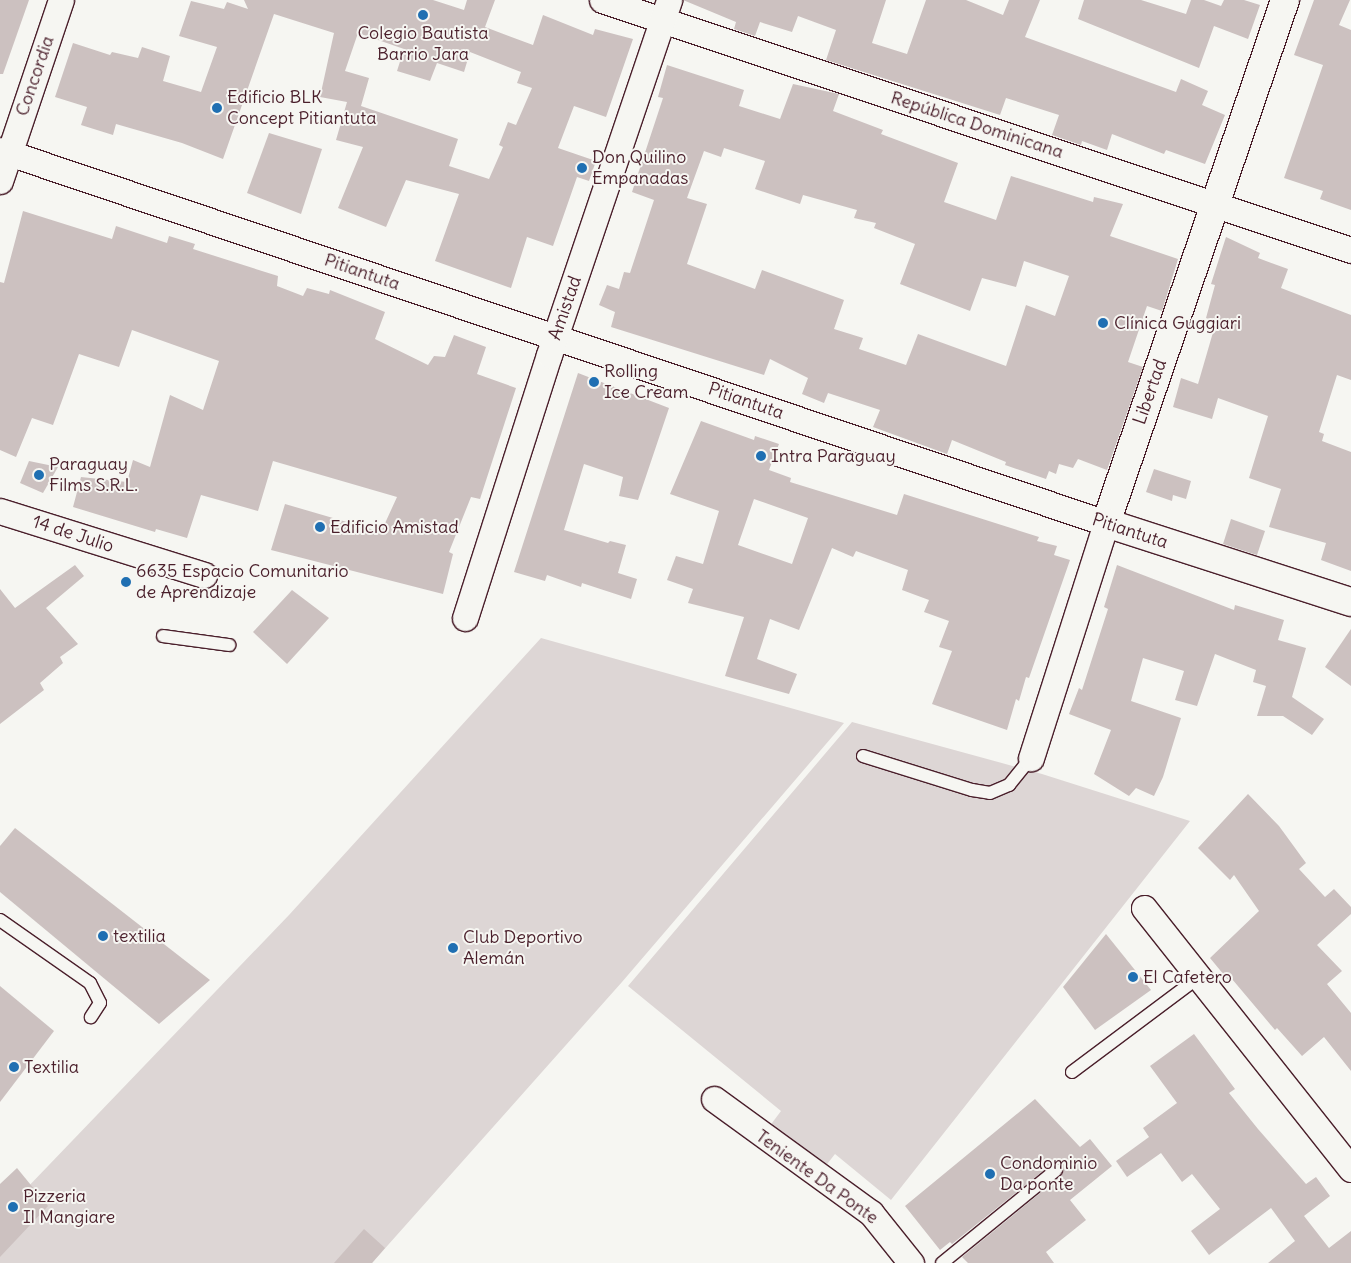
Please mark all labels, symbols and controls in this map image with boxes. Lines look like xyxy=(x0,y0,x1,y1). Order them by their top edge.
marker: Colegio Bautista Barrio Jara xyxy=(417,9,429,21)
place label: Colegio Bautista Barrio Jara xyxy=(357,23,489,66)
street label: Concordia xyxy=(11,33,59,119)
place label: Edificio BLK Concept Pitiantuta xyxy=(227,87,377,130)
street label: República Dominicana xyxy=(888,87,1066,163)
marker: Edificio BLK Concept Pitiantuta xyxy=(211,102,223,114)
place label: Don Quilino Empanadas xyxy=(592,147,688,190)
marker: Don Quilino Empanadas xyxy=(576,162,588,174)
street label: Pitiantuta xyxy=(321,249,403,295)
street label: Amistad xyxy=(544,273,586,343)
place label: Clínica Guggiari xyxy=(1114,312,1241,334)
marker: Clínica Guggiari xyxy=(1096,316,1110,330)
street label: Libertad xyxy=(1129,356,1171,428)
place label: Rolling Ice Cream xyxy=(604,361,689,404)
marker: Rolling Ice Cream xyxy=(588,376,600,388)
street label: Pitiantuta xyxy=(705,378,787,424)
place label: Intra Paraguay xyxy=(771,445,896,467)
marker: Intra Paraguay xyxy=(755,450,767,462)
place label: Paraguay Films S.R.L. xyxy=(49,454,138,496)
marker: Paraguay Films S.R.L. xyxy=(33,469,45,481)
street label: Pitiantuta xyxy=(1089,509,1171,553)
street label: 14 de Julio xyxy=(30,511,116,557)
place label: Edificio Amistad xyxy=(330,516,459,538)
marker: Edificio Amistad xyxy=(314,521,326,533)
place label: 6635 Espacio Comunitario de Aprendizaje xyxy=(136,561,349,604)
marker: 6635 Espacio Comunitario de Aprendizaje xyxy=(120,576,132,588)
place label: textilia xyxy=(113,925,166,947)
place label: Club Deportivo Alemán xyxy=(463,927,583,970)
marker: textilia xyxy=(97,930,109,942)
marker: Club Deportivo Alemán xyxy=(447,942,459,954)
place label: El Cafetero xyxy=(1143,966,1232,988)
marker: El Cafetero xyxy=(1127,971,1139,983)
place label: Textilia xyxy=(24,1056,79,1078)
marker: Textilia xyxy=(8,1061,20,1073)
street label: Teniente Da Ponte xyxy=(752,1125,882,1229)
place label: Condominio Da ponte xyxy=(1000,1153,1097,1196)
marker: Condominio Da ponte xyxy=(984,1168,996,1180)
place label: Pizzeria Il Mangiare xyxy=(23,1186,115,1228)
marker: Pizzeria Il Mangiare xyxy=(7,1201,19,1213)

